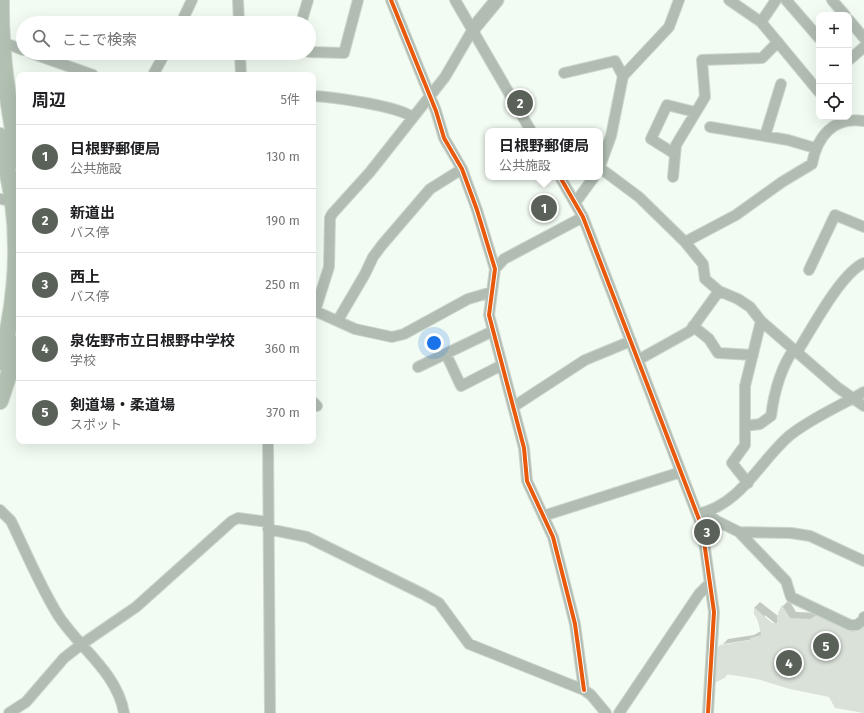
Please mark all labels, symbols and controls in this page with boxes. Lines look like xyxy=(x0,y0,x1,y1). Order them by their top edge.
map controls xyxy=(816,12,852,120)
button: + xyxy=(816,12,852,48)
search box xyxy=(16,16,316,60)
icon: search xyxy=(30,27,52,49)
text: ここで検索 xyxy=(62,31,137,49)
button: − xyxy=(816,48,852,84)
button: locate xyxy=(816,84,852,120)
pin: 2 xyxy=(507,88,533,118)
text: 周辺 xyxy=(32,90,66,111)
text: 5件 xyxy=(280,92,300,107)
popup xyxy=(485,128,603,180)
text: 日根野郵便局 xyxy=(499,137,589,155)
text: 日根野郵便局 xyxy=(70,140,160,158)
text: 1 xyxy=(42,149,48,164)
text: 130 m xyxy=(266,149,300,164)
text: 公共施設 xyxy=(499,158,551,173)
text: 公共施設 xyxy=(70,161,122,176)
pin: 1 xyxy=(531,193,557,223)
text: 新道出 xyxy=(70,204,115,222)
text: 2 xyxy=(42,213,48,228)
text: 190 m xyxy=(266,213,300,228)
text: バス停 xyxy=(70,225,109,240)
text: 西上 xyxy=(70,268,100,286)
text: 3 xyxy=(42,277,48,292)
text: 250 m xyxy=(265,277,300,292)
text: バス停 xyxy=(70,289,109,304)
text: 泉佐野市立日根野中学校 xyxy=(70,332,235,350)
your location xyxy=(424,333,444,353)
text: 4 xyxy=(41,341,49,356)
text: 360 m xyxy=(265,341,300,356)
text: 学校 xyxy=(70,353,96,368)
text: 剣道場・柔道場 xyxy=(70,396,175,414)
text: 5 xyxy=(42,405,48,420)
text: 370 m xyxy=(266,405,300,420)
text: スポット xyxy=(70,417,122,432)
pin: 3 xyxy=(694,517,720,547)
pin: 5 xyxy=(813,631,839,661)
pin: 4 xyxy=(776,648,802,678)

